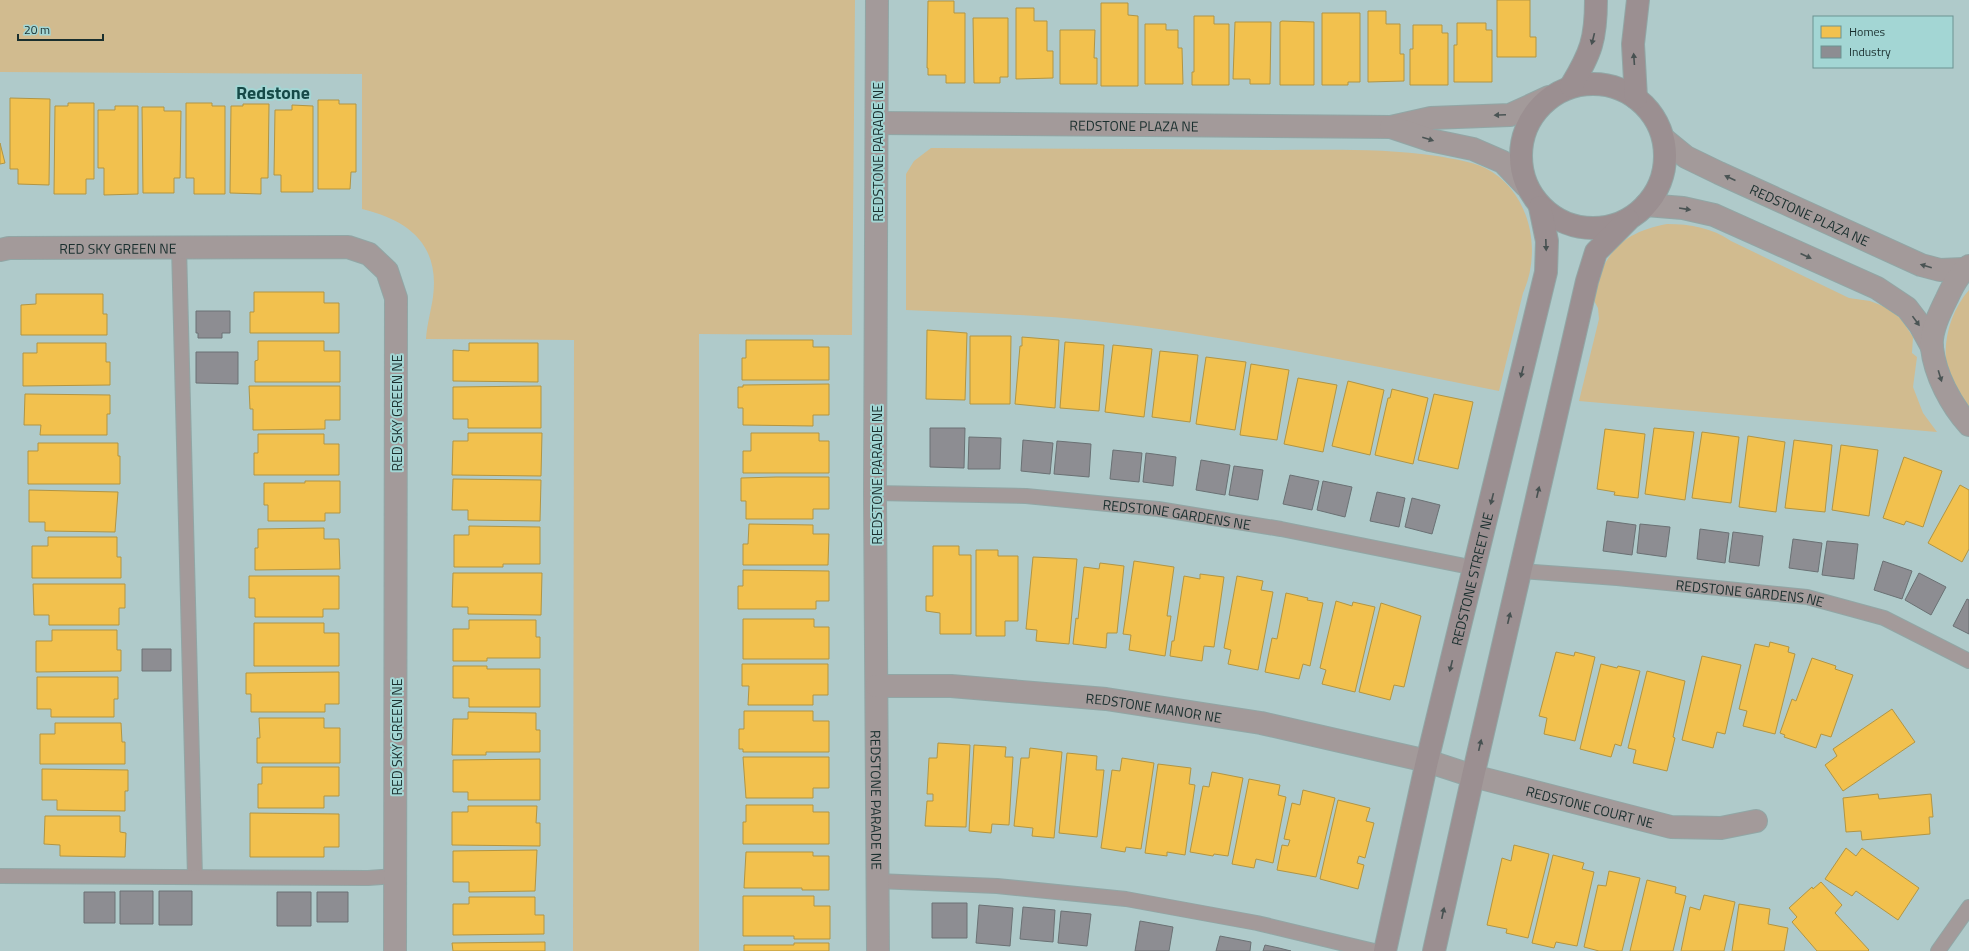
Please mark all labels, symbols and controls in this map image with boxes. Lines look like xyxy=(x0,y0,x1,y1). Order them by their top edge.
scale bar xyxy=(18,16,103,42)
legend xyxy=(1813,16,1953,68)
text: 20 m xyxy=(24,20,50,39)
text: Homes xyxy=(1849,22,1885,41)
one-way arrow xyxy=(1590,33,1596,45)
text: Industry xyxy=(1849,42,1891,61)
one-way arrow xyxy=(1631,53,1638,65)
district label: Redstone xyxy=(236,79,310,106)
street label: REDSTONE PARADE NE xyxy=(867,82,888,222)
one-way arrow xyxy=(1494,112,1506,119)
street label: REDSTONE PLAZA NE xyxy=(1069,114,1199,136)
one-way arrow xyxy=(1422,136,1434,142)
one-way arrow xyxy=(1725,175,1736,181)
street label: REDSTONE PLAZA NE xyxy=(1747,178,1873,251)
one-way arrow xyxy=(1679,206,1691,212)
street label: RED SKY GREEN NE xyxy=(59,237,177,258)
one-way arrow xyxy=(1543,239,1549,252)
one-way arrow xyxy=(1800,253,1811,259)
one-way arrow xyxy=(1919,263,1931,269)
one-way arrow xyxy=(1912,315,1920,326)
street label: RED SKY GREEN NE xyxy=(386,354,407,472)
one-way arrow xyxy=(1519,367,1525,379)
one-way arrow xyxy=(1937,370,1943,382)
street label: REDSTONE PARADE NE xyxy=(866,405,887,545)
one-way arrow xyxy=(1536,485,1542,498)
street label: REDSTONE GARDENS NE xyxy=(1102,493,1253,534)
one-way arrow xyxy=(1488,493,1494,505)
street label: REDSTONE STREET NE xyxy=(1445,510,1498,648)
street label: REDSTONE GARDENS NE xyxy=(1675,573,1827,612)
one-way arrow xyxy=(1506,612,1512,624)
one-way arrow xyxy=(1447,660,1453,672)
street label: RED SKY GREEN NE xyxy=(386,678,407,796)
street label: REDSTONE MANOR NE xyxy=(1085,687,1224,727)
street label: REDSTONE PARADE NE xyxy=(866,730,888,870)
one-way arrow xyxy=(1477,739,1483,751)
street label: REDSTONE COURT NE xyxy=(1524,780,1657,833)
one-way arrow xyxy=(1440,907,1446,919)

